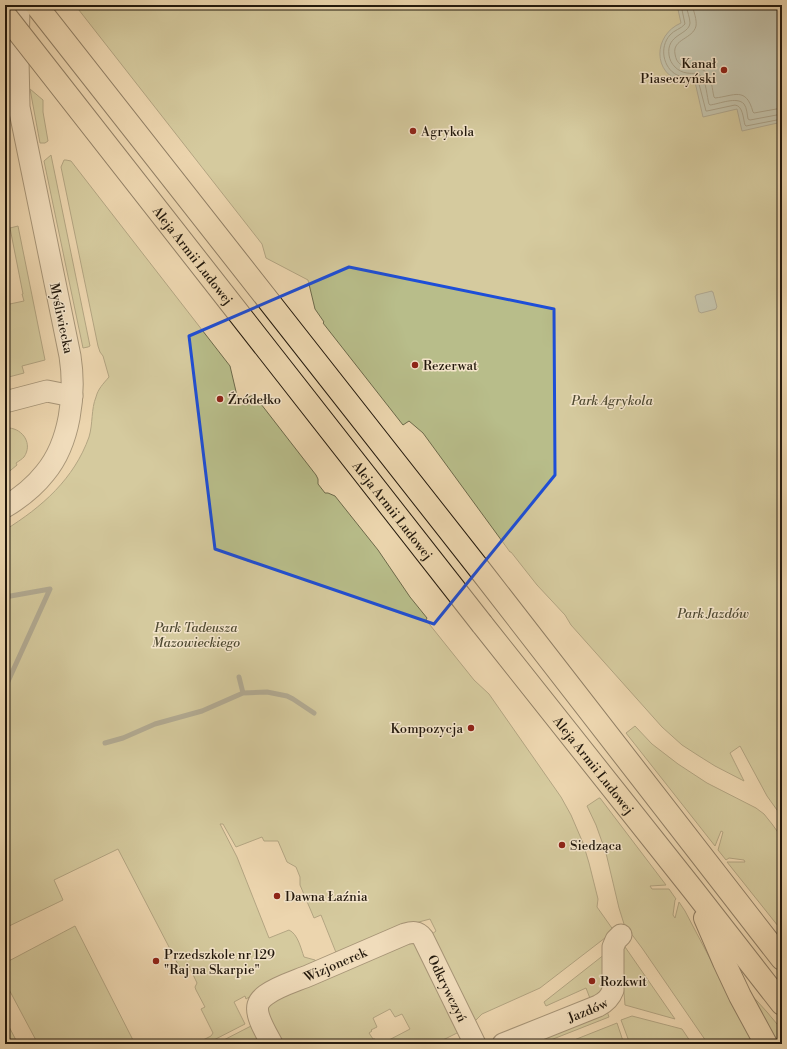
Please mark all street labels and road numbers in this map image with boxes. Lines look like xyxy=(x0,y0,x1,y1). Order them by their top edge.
street label: Aleja Armii Ludowej xyxy=(148,203,236,308)
street label: Myśliwiecka xyxy=(46,281,76,355)
street label: Aleja Armii Ludowej xyxy=(348,458,436,563)
street label: Aleja Armii Ludowej xyxy=(549,713,637,818)
street label: Wizjonerek xyxy=(301,944,370,986)
street label: Odkrywczyń xyxy=(424,953,470,1025)
street label: Jazdów xyxy=(565,995,612,1027)

